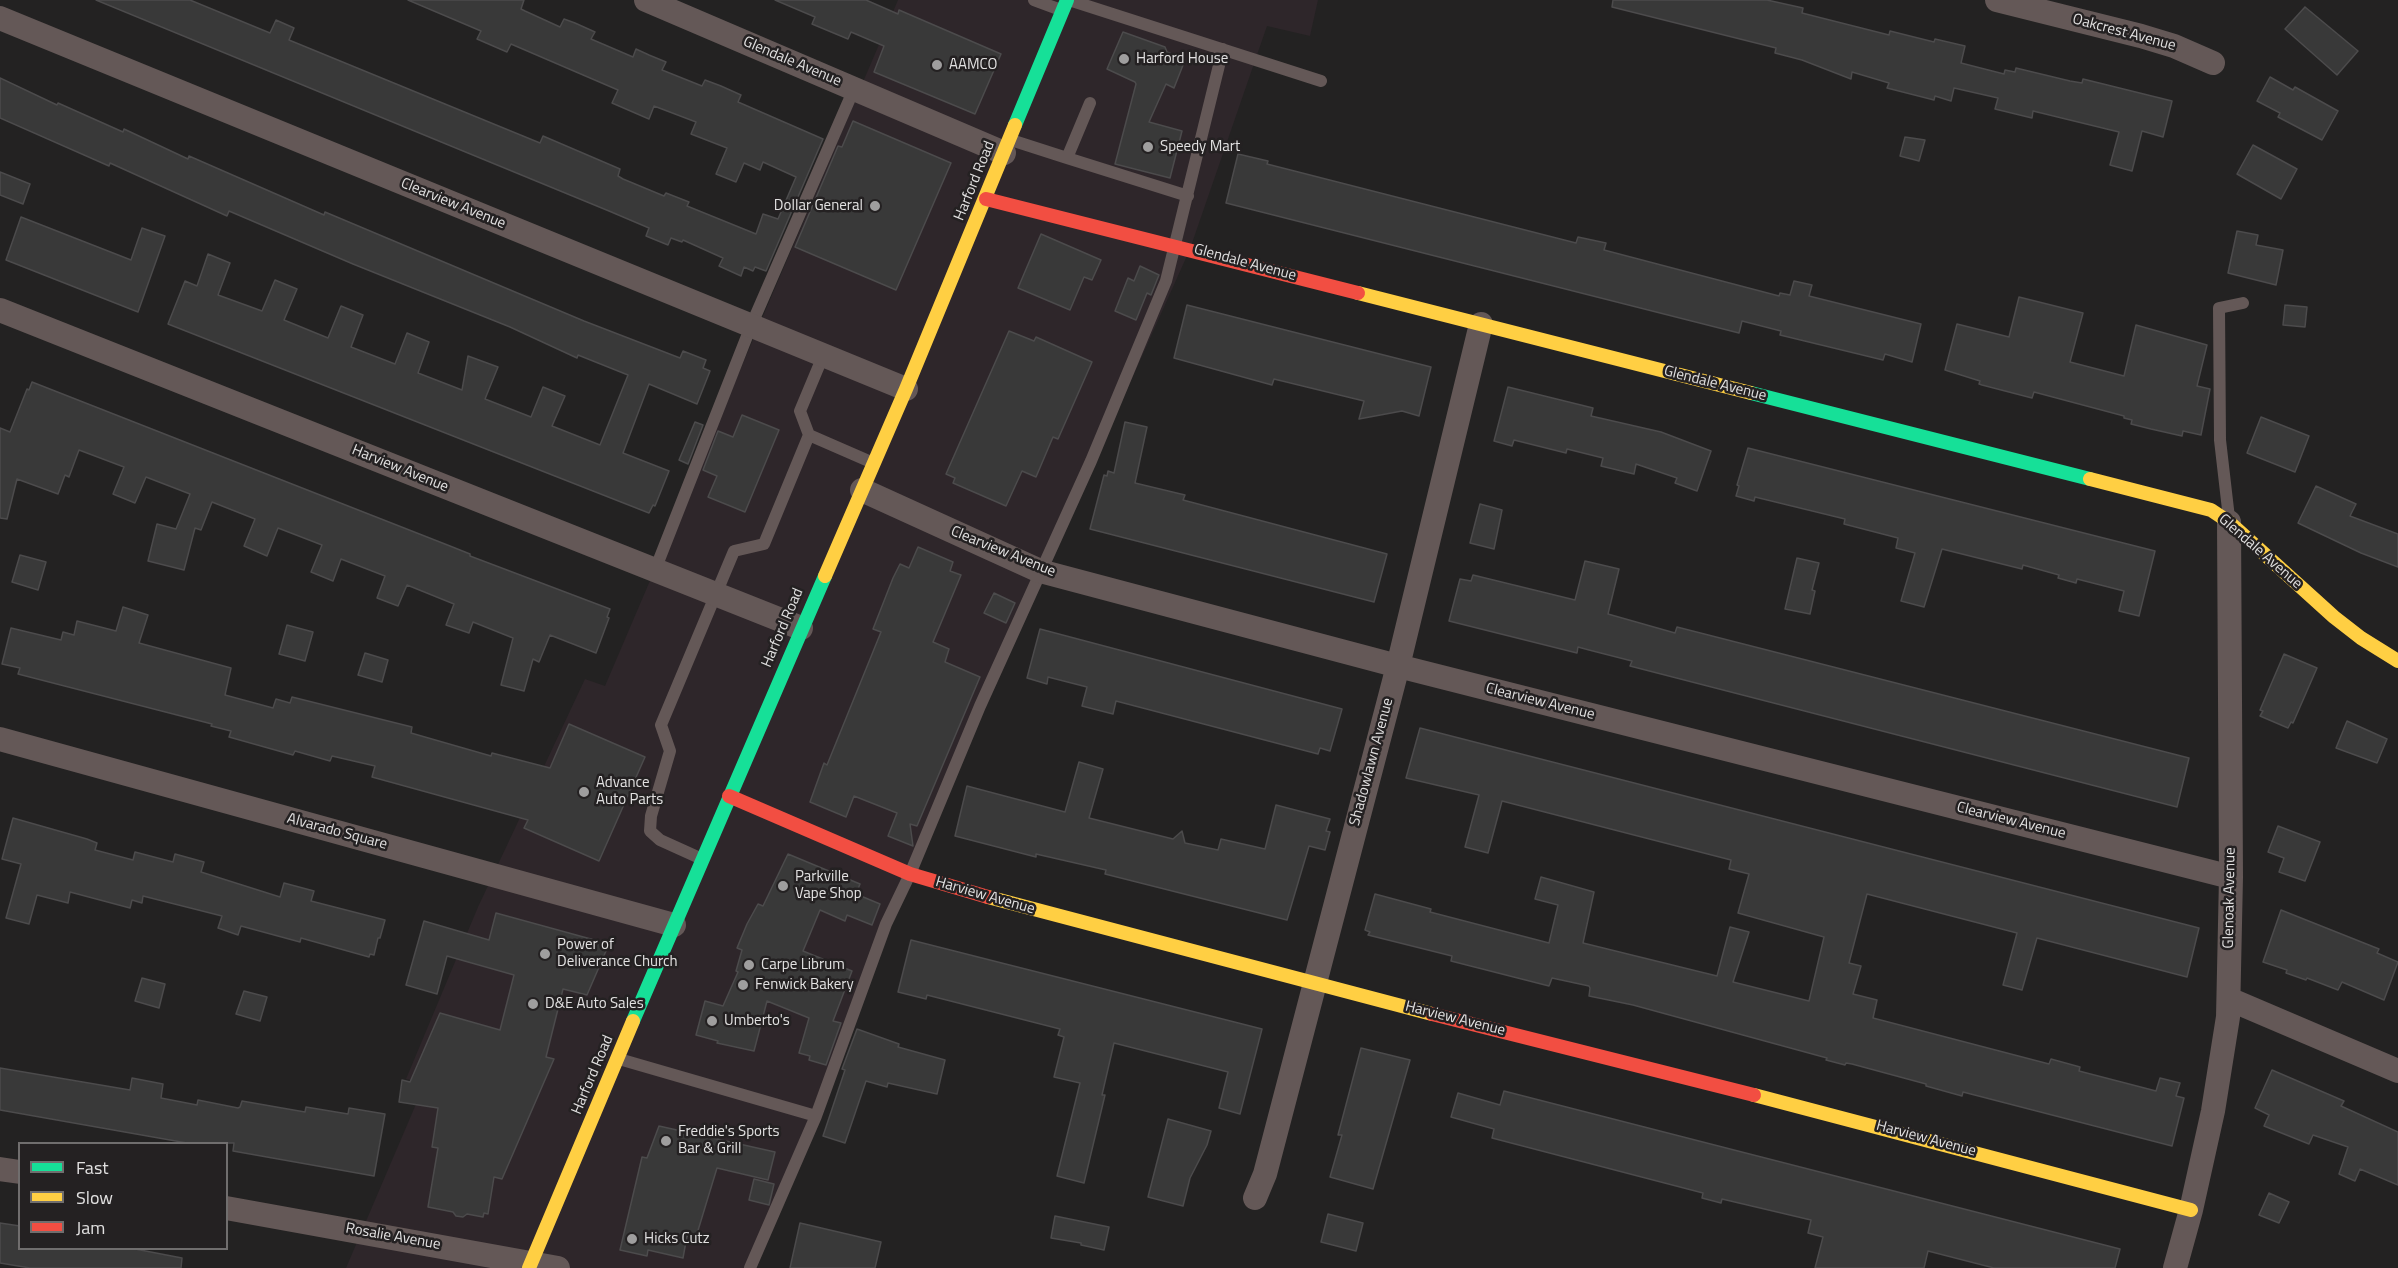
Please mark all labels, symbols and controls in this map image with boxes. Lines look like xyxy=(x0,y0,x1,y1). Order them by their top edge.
street label: Oakcrest Avenue xyxy=(2070,11,2178,55)
street label: Glendale Avenue xyxy=(740,33,844,91)
place label: Harford House xyxy=(1136,50,1228,68)
marker: Harford House xyxy=(1117,52,1131,66)
place label: AAMCO xyxy=(949,56,997,74)
marker: AAMCO xyxy=(930,58,944,72)
place label: Speedy Mart xyxy=(1160,138,1240,156)
street label: Harford Road xyxy=(951,139,999,223)
marker: Speedy Mart xyxy=(1141,140,1155,154)
street label: Clearview Avenue xyxy=(398,175,508,233)
place label: Dollar General xyxy=(774,197,863,215)
marker: Dollar General xyxy=(868,199,882,213)
street label: Glendale Avenue xyxy=(1192,241,1298,285)
street label: Glendale Avenue xyxy=(1662,363,1768,405)
street label: Harview Avenue xyxy=(349,441,451,497)
street label: Glendale Avenue xyxy=(2214,511,2306,593)
street label: Clearview Avenue xyxy=(948,523,1058,581)
street label: Harford Road xyxy=(758,586,808,670)
street label: Clearview Avenue xyxy=(1484,680,1596,724)
street label: Shadowlawn Avenue xyxy=(1346,696,1398,828)
place label: Advance Auto Parts xyxy=(596,774,663,809)
marker: Advance Auto Parts xyxy=(577,785,591,799)
street label: Clearview Avenue xyxy=(1955,799,2067,843)
street label: Alvarado Square xyxy=(285,810,389,854)
street label: Glenoak Avenue xyxy=(2220,847,2240,949)
place label: Parkville Vape Shop xyxy=(795,868,862,903)
street label: Harview Avenue xyxy=(933,873,1037,919)
marker: Parkville Vape Shop xyxy=(776,879,790,893)
place label: Power of Deliverance Church xyxy=(557,936,678,971)
marker: Power of Deliverance Church xyxy=(538,947,552,961)
place label: Carpe Librum xyxy=(761,956,845,974)
marker: Carpe Librum xyxy=(742,958,756,972)
place label: Fenwick Bakery xyxy=(755,976,854,994)
marker: Fenwick Bakery xyxy=(736,978,750,992)
place label: D&E Auto Sales xyxy=(545,995,644,1013)
marker: D&E Auto Sales xyxy=(526,997,540,1011)
street label: Harview Avenue xyxy=(1403,998,1507,1040)
place label: Umberto's xyxy=(724,1012,790,1030)
marker: Umberto's xyxy=(705,1014,719,1028)
street label: Harford Road xyxy=(568,1033,618,1117)
street label: Harview Avenue xyxy=(1874,1117,1978,1161)
place label: Freddie's Sports Bar & Grill xyxy=(678,1123,779,1158)
marker: Freddie's Sports Bar & Grill xyxy=(659,1134,673,1148)
legend xyxy=(18,1142,228,1250)
text: Fast xyxy=(76,1154,109,1181)
text: Slow xyxy=(76,1184,113,1211)
text: Jam xyxy=(76,1214,105,1241)
street label: Rosalie Avenue xyxy=(344,1220,442,1254)
place label: Hicks Cutz xyxy=(644,1230,709,1248)
marker: Hicks Cutz xyxy=(625,1232,639,1246)

